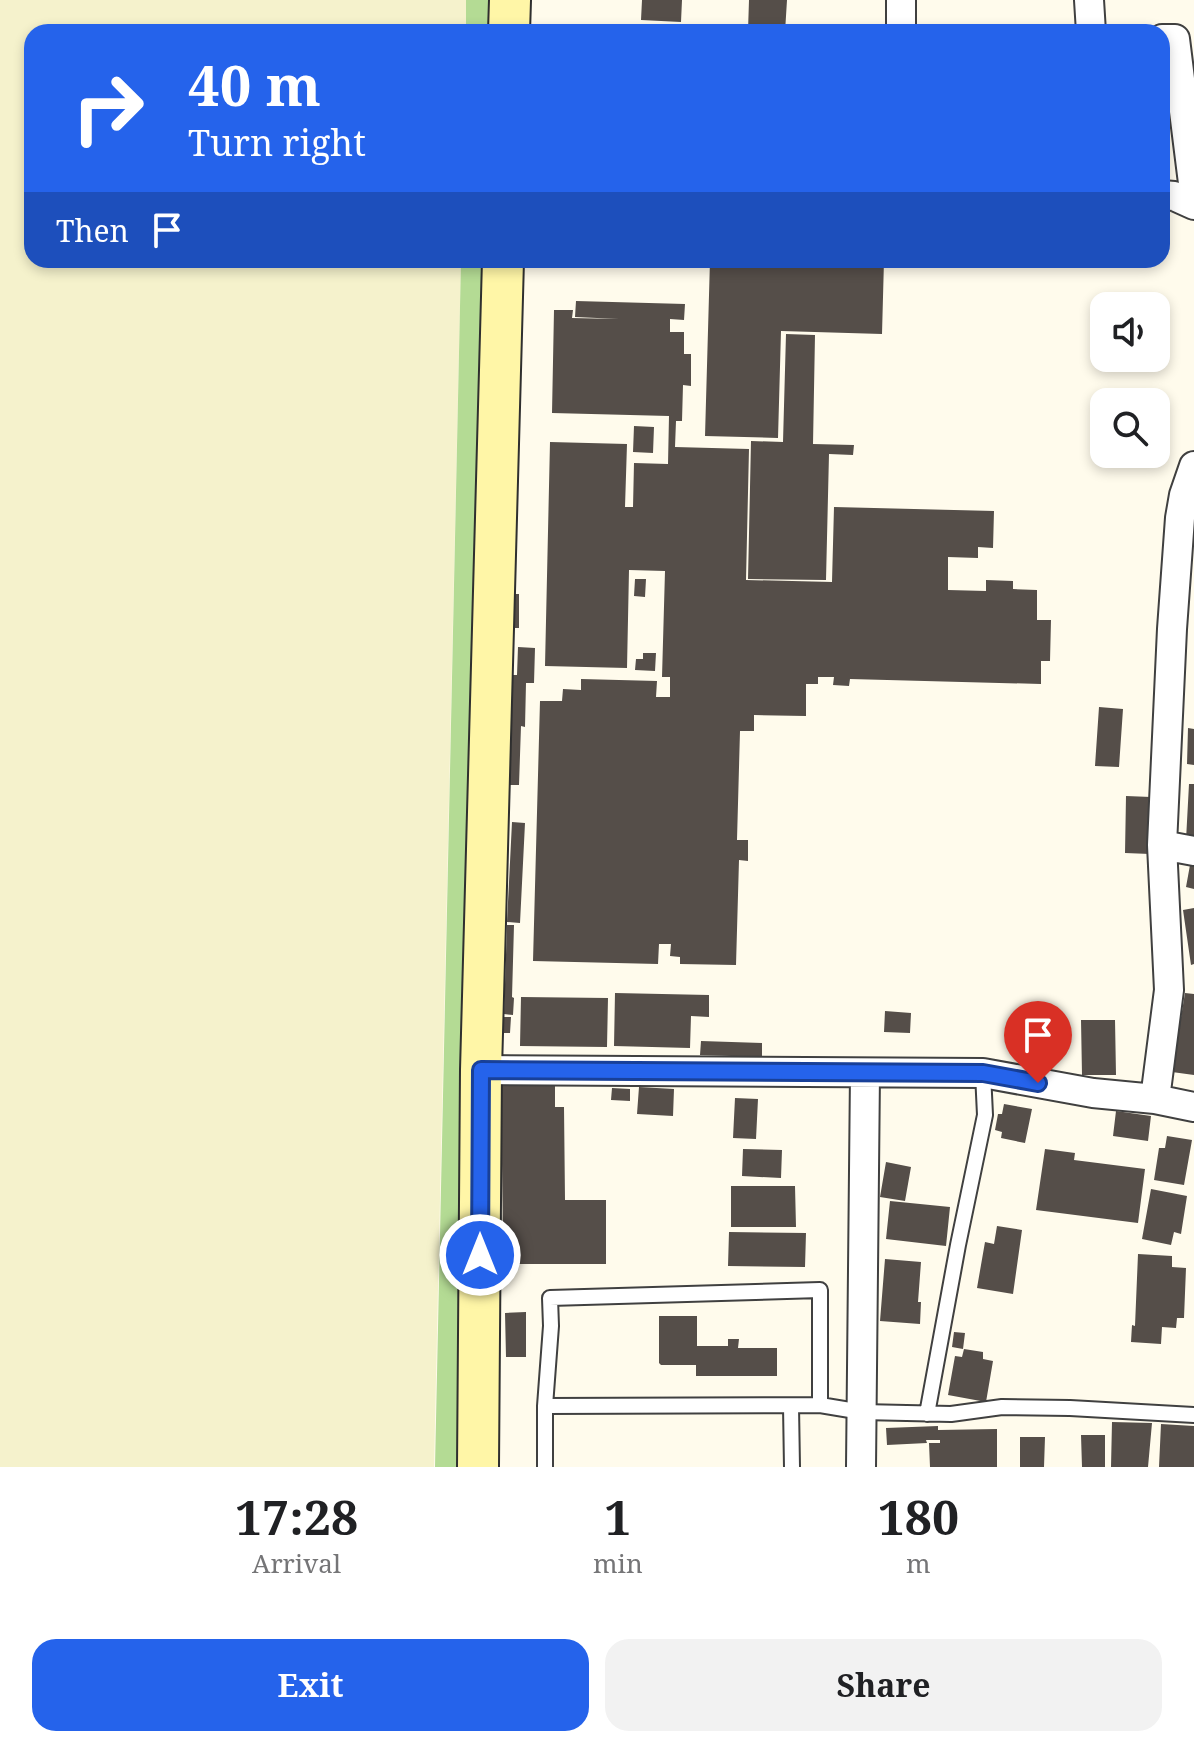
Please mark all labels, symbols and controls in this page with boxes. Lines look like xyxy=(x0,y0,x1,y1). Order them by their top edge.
text: 40 m xyxy=(188,46,321,122)
icon: right xyxy=(56,56,160,160)
text: Turn right xyxy=(188,118,366,167)
icon: arrive xyxy=(145,208,189,252)
text: Then xyxy=(56,210,129,251)
map controls xyxy=(1090,292,1170,468)
button: sound xyxy=(1090,292,1170,372)
button: search xyxy=(1090,388,1170,468)
pin xyxy=(1004,1001,1072,1083)
icon: arrive xyxy=(1016,1013,1060,1057)
position arrow xyxy=(438,1213,522,1297)
text: 17:28 xyxy=(235,1484,358,1549)
text: 1 xyxy=(604,1484,631,1549)
text: 180 xyxy=(878,1484,959,1549)
text: Arrival xyxy=(252,1545,341,1581)
text: min xyxy=(593,1545,643,1581)
text: m xyxy=(906,1545,931,1581)
button: Exit xyxy=(32,1639,589,1731)
button: Share xyxy=(605,1639,1162,1731)

